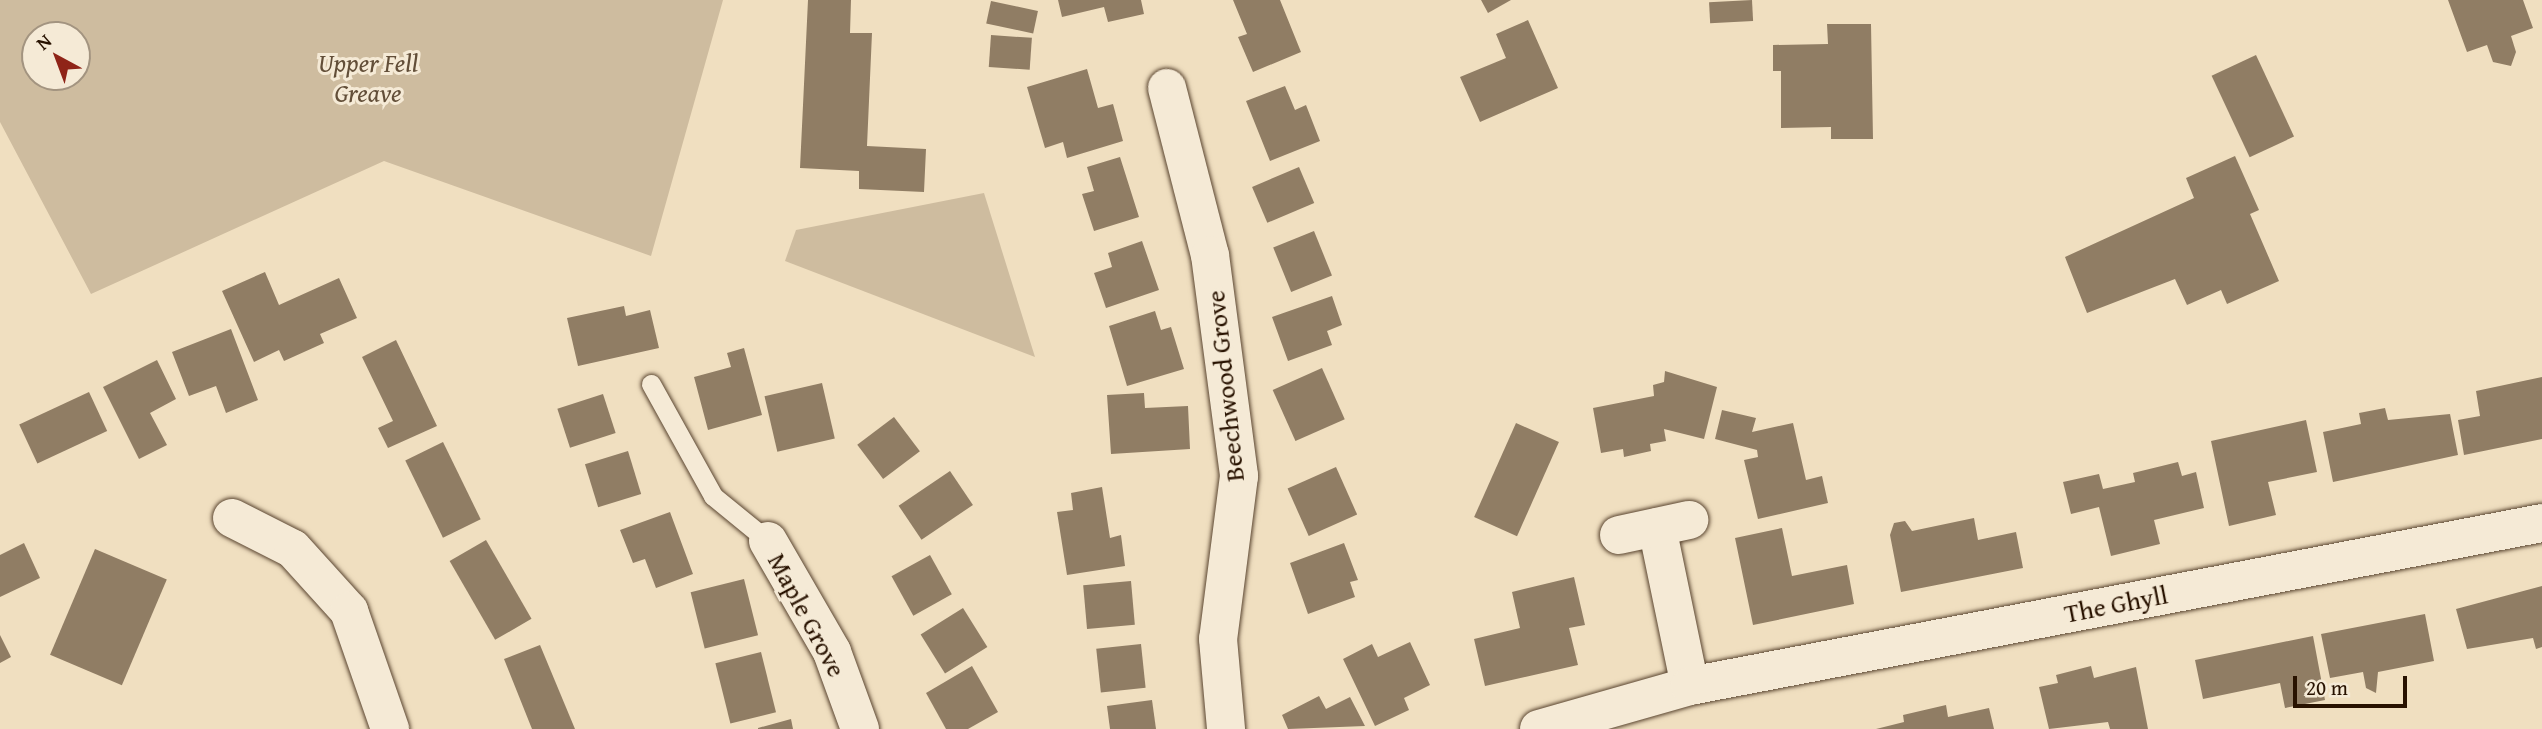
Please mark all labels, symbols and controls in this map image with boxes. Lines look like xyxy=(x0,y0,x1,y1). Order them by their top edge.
north arrow xyxy=(21,21,91,91)
text: N xyxy=(30,27,58,56)
park label: Upper Fell Greave xyxy=(318,47,418,108)
street label: Beechwood Grove xyxy=(1199,289,1251,483)
street label: Maple Grove xyxy=(761,548,853,682)
street label: The Ghyll xyxy=(2062,579,2170,629)
scale bar xyxy=(2297,662,2411,706)
text: 20 m xyxy=(2306,672,2348,703)

